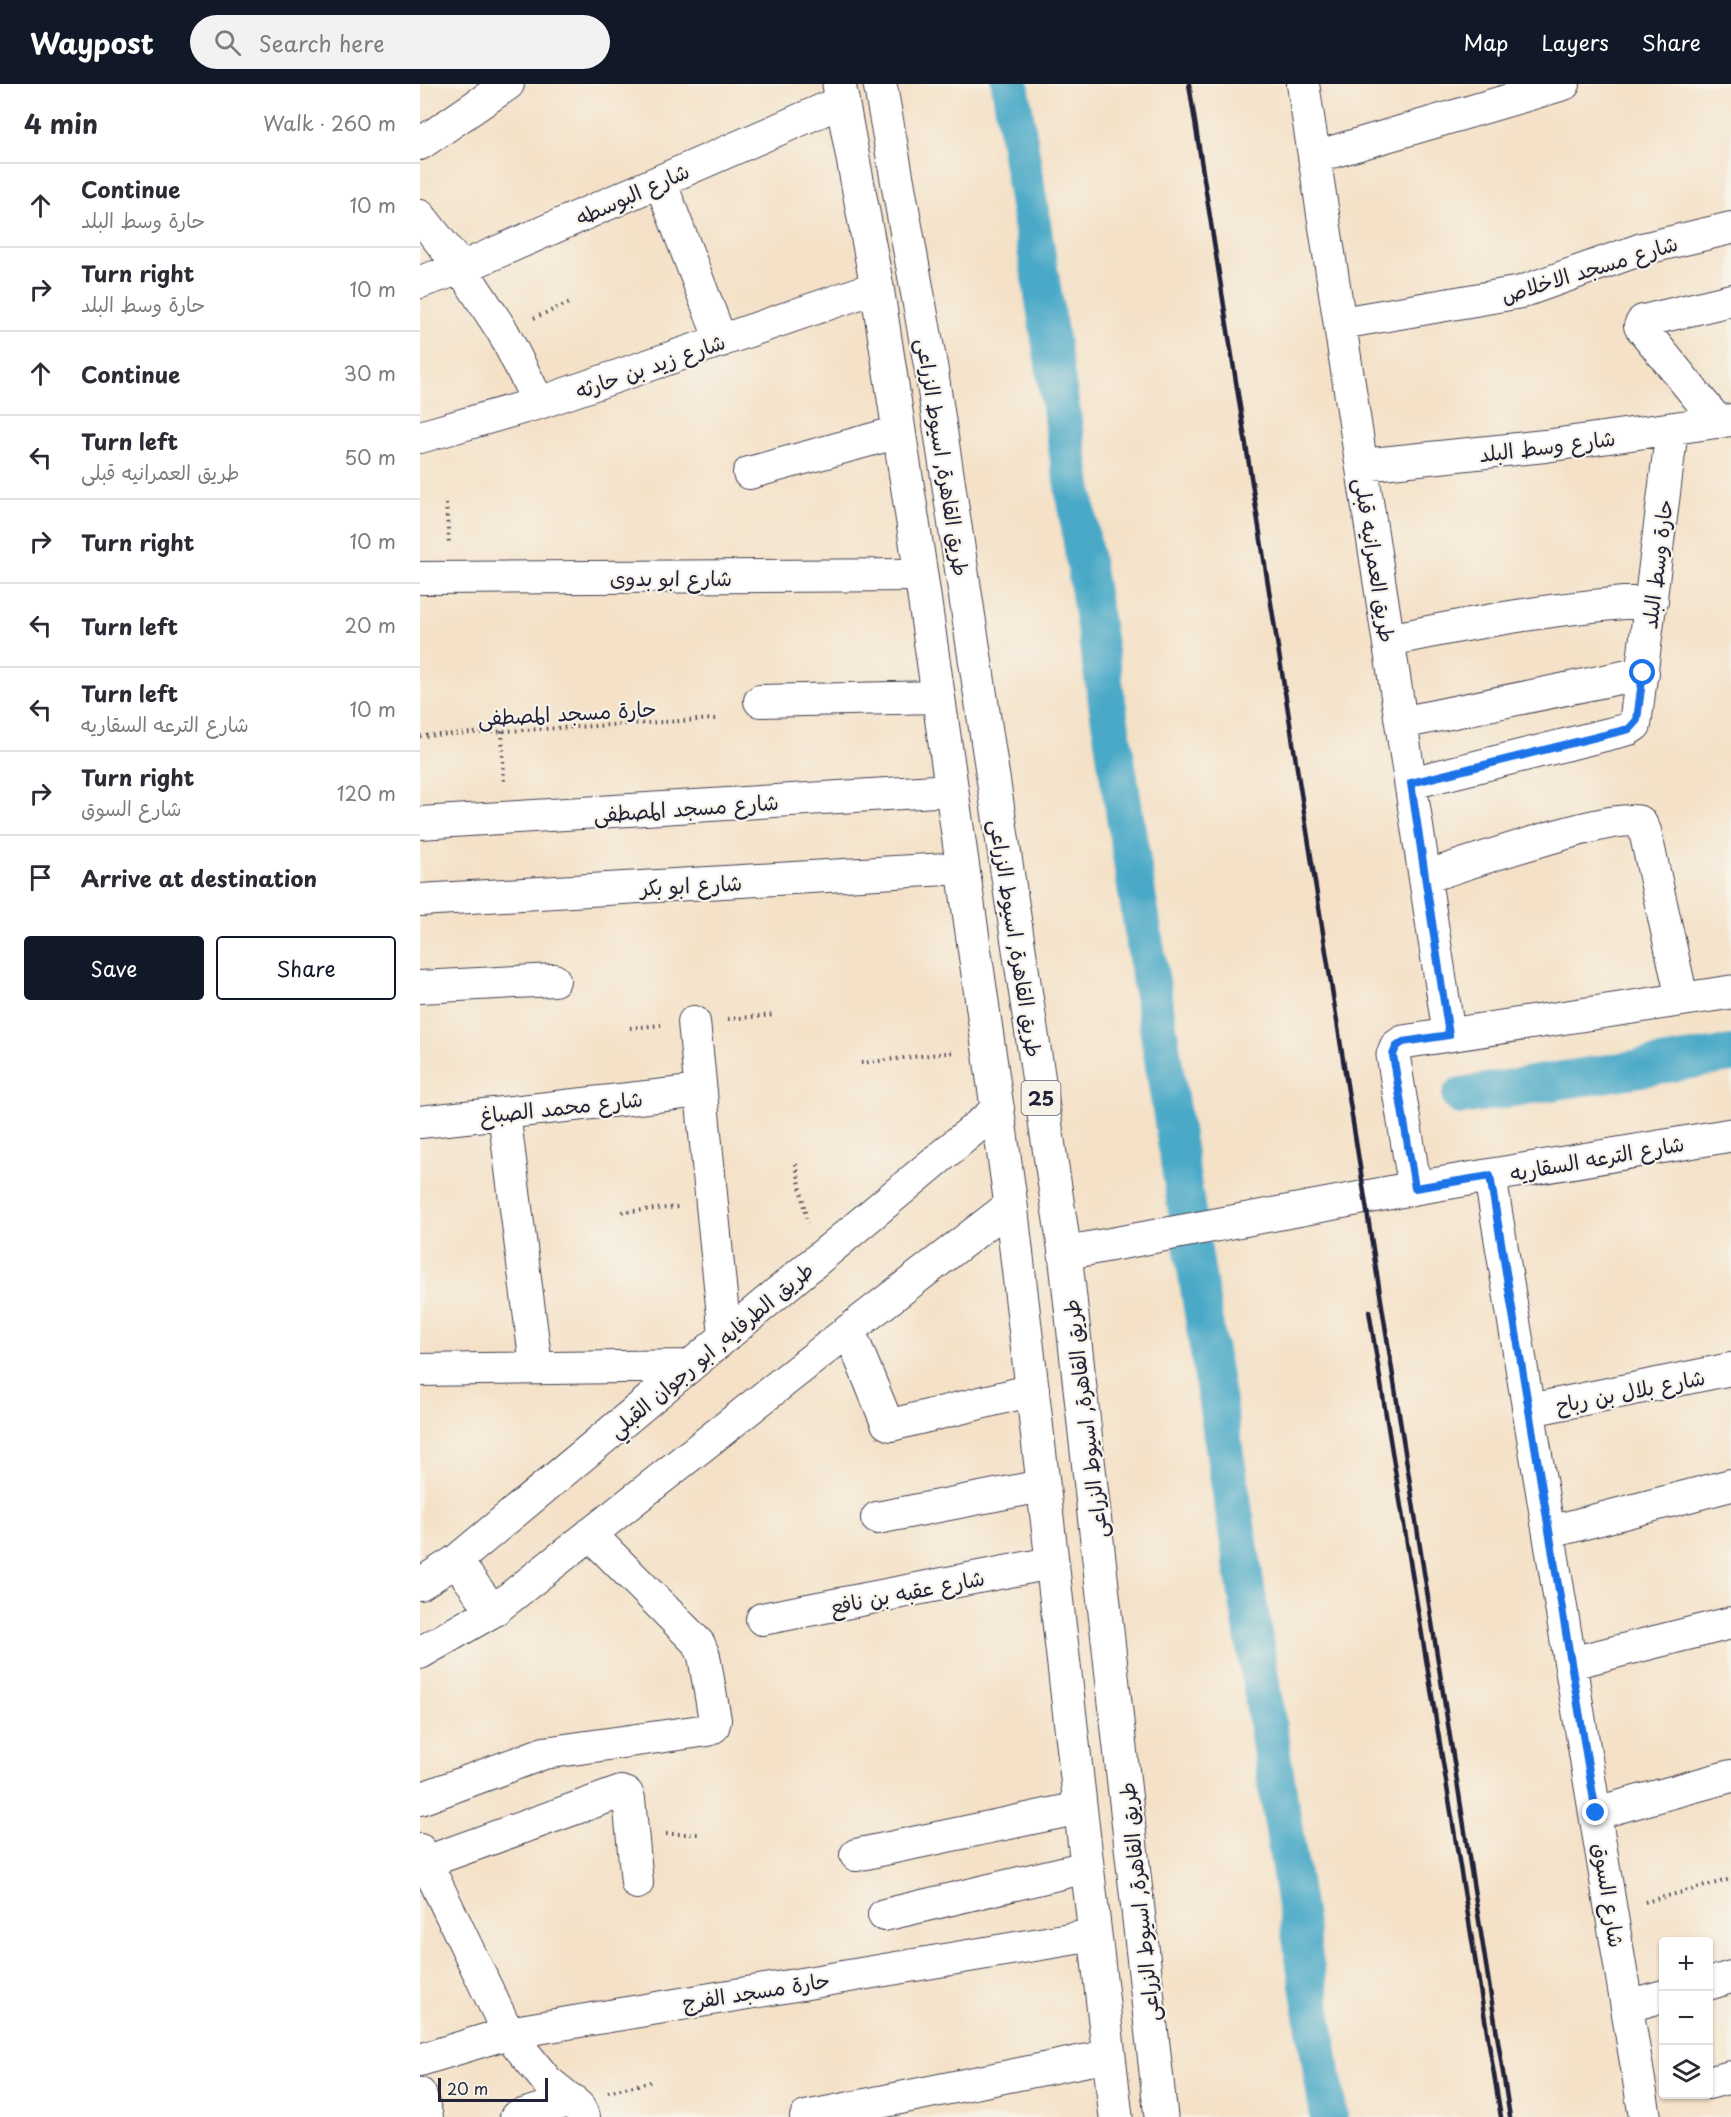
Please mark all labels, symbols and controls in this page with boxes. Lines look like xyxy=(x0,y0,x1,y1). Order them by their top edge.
search box xyxy=(190,15,610,69)
text: Waypost xyxy=(30,21,154,64)
icon: search xyxy=(211,26,244,59)
text: Search here xyxy=(259,26,385,59)
text: Map xyxy=(1464,26,1508,58)
text: Layers xyxy=(1541,26,1609,58)
text: Share xyxy=(1642,26,1701,58)
text: 4 min xyxy=(24,104,98,143)
text: Walk · 260 m xyxy=(263,108,396,138)
street label: شارع البوسطه xyxy=(570,154,694,233)
text: Continue xyxy=(81,172,180,205)
icon: ahead xyxy=(24,189,57,222)
text: 10 m xyxy=(349,190,396,220)
text: حارة وسط البلد xyxy=(81,205,205,235)
street label: شارع مسجد الاخلاص xyxy=(1497,226,1682,311)
text: Turn right xyxy=(81,256,194,289)
icon: right xyxy=(24,273,57,306)
text: 10 m xyxy=(349,274,396,304)
text: حارة وسط البلد xyxy=(81,289,205,319)
street label: شارع زيد بن حارثه xyxy=(571,324,730,407)
street label: طريق القاهرة, اسيوط الزراعى xyxy=(909,336,979,578)
icon: ahead xyxy=(24,357,57,390)
text: Continue xyxy=(81,357,180,390)
text: 30 m xyxy=(343,358,396,388)
street label: شارع وسط البلد xyxy=(1477,421,1617,470)
text: Turn left xyxy=(81,424,178,457)
icon: left xyxy=(24,441,57,474)
text: 50 m xyxy=(344,442,396,472)
text: طريق العمرانيه قبلى xyxy=(81,457,239,487)
street label: طريق العمرانيه قبلى xyxy=(1347,475,1405,645)
street label: حارة وسط البلد xyxy=(1632,497,1680,631)
icon: right xyxy=(24,525,57,558)
text: Turn right xyxy=(81,525,194,558)
text: 10 m xyxy=(349,526,396,556)
street label: شارع ابو بدوى xyxy=(610,561,732,594)
icon: left xyxy=(24,609,57,642)
text: Turn left xyxy=(81,609,178,642)
text: 20 m xyxy=(344,610,396,640)
route start xyxy=(1629,659,1655,685)
text: Turn left xyxy=(81,676,178,709)
street label: حارة مسجد المصطفى xyxy=(477,691,657,733)
icon: left xyxy=(24,693,57,726)
text: 10 m xyxy=(349,694,396,724)
text: شارع الترعه السقاريه xyxy=(81,709,249,739)
text: Turn right xyxy=(81,760,194,793)
icon: right xyxy=(24,777,57,810)
text: 120 m xyxy=(337,778,396,808)
street label: شارع مسجد المصطفى xyxy=(592,785,780,830)
text: شارع السوق xyxy=(81,793,182,823)
street label: طريق القاهرة, اسيوط الزراعى xyxy=(982,817,1052,1059)
icon: arrive xyxy=(24,861,57,894)
text: Arrive at destination xyxy=(81,861,317,894)
street label: شارع ابو بكر xyxy=(637,865,743,904)
button: Save xyxy=(24,936,204,1000)
button: Share xyxy=(216,936,396,1000)
road number: 25 xyxy=(1022,1081,1060,1115)
street label: شارع محمد الصباغ xyxy=(478,1082,644,1131)
street label: شارع الترعه السقاريه xyxy=(1508,1126,1687,1189)
street label: طريق الطرفايه, ابو رجوان القبلي xyxy=(600,1253,823,1448)
street label: طريق القاهرة, اسيوط الزراعى xyxy=(1053,1298,1115,1540)
street label: شارع بلال بن رباح xyxy=(1552,1360,1708,1421)
street label: شارع عقبه بن نافع xyxy=(827,1560,987,1623)
street label: طريق القاهرة, اسيوط الزراعى xyxy=(1110,1781,1166,2023)
route end xyxy=(1582,1799,1608,1825)
street label: شارع السوق xyxy=(1585,1840,1634,1950)
map controls xyxy=(1659,1937,1713,2099)
button: + xyxy=(1659,1937,1713,1991)
street label: حارة مسجد الفرج xyxy=(680,1963,832,2017)
button: − xyxy=(1659,1991,1713,2045)
button: layers xyxy=(1659,2045,1713,2099)
scale bar xyxy=(438,2075,548,2102)
text: 20 m xyxy=(447,2076,488,2100)

